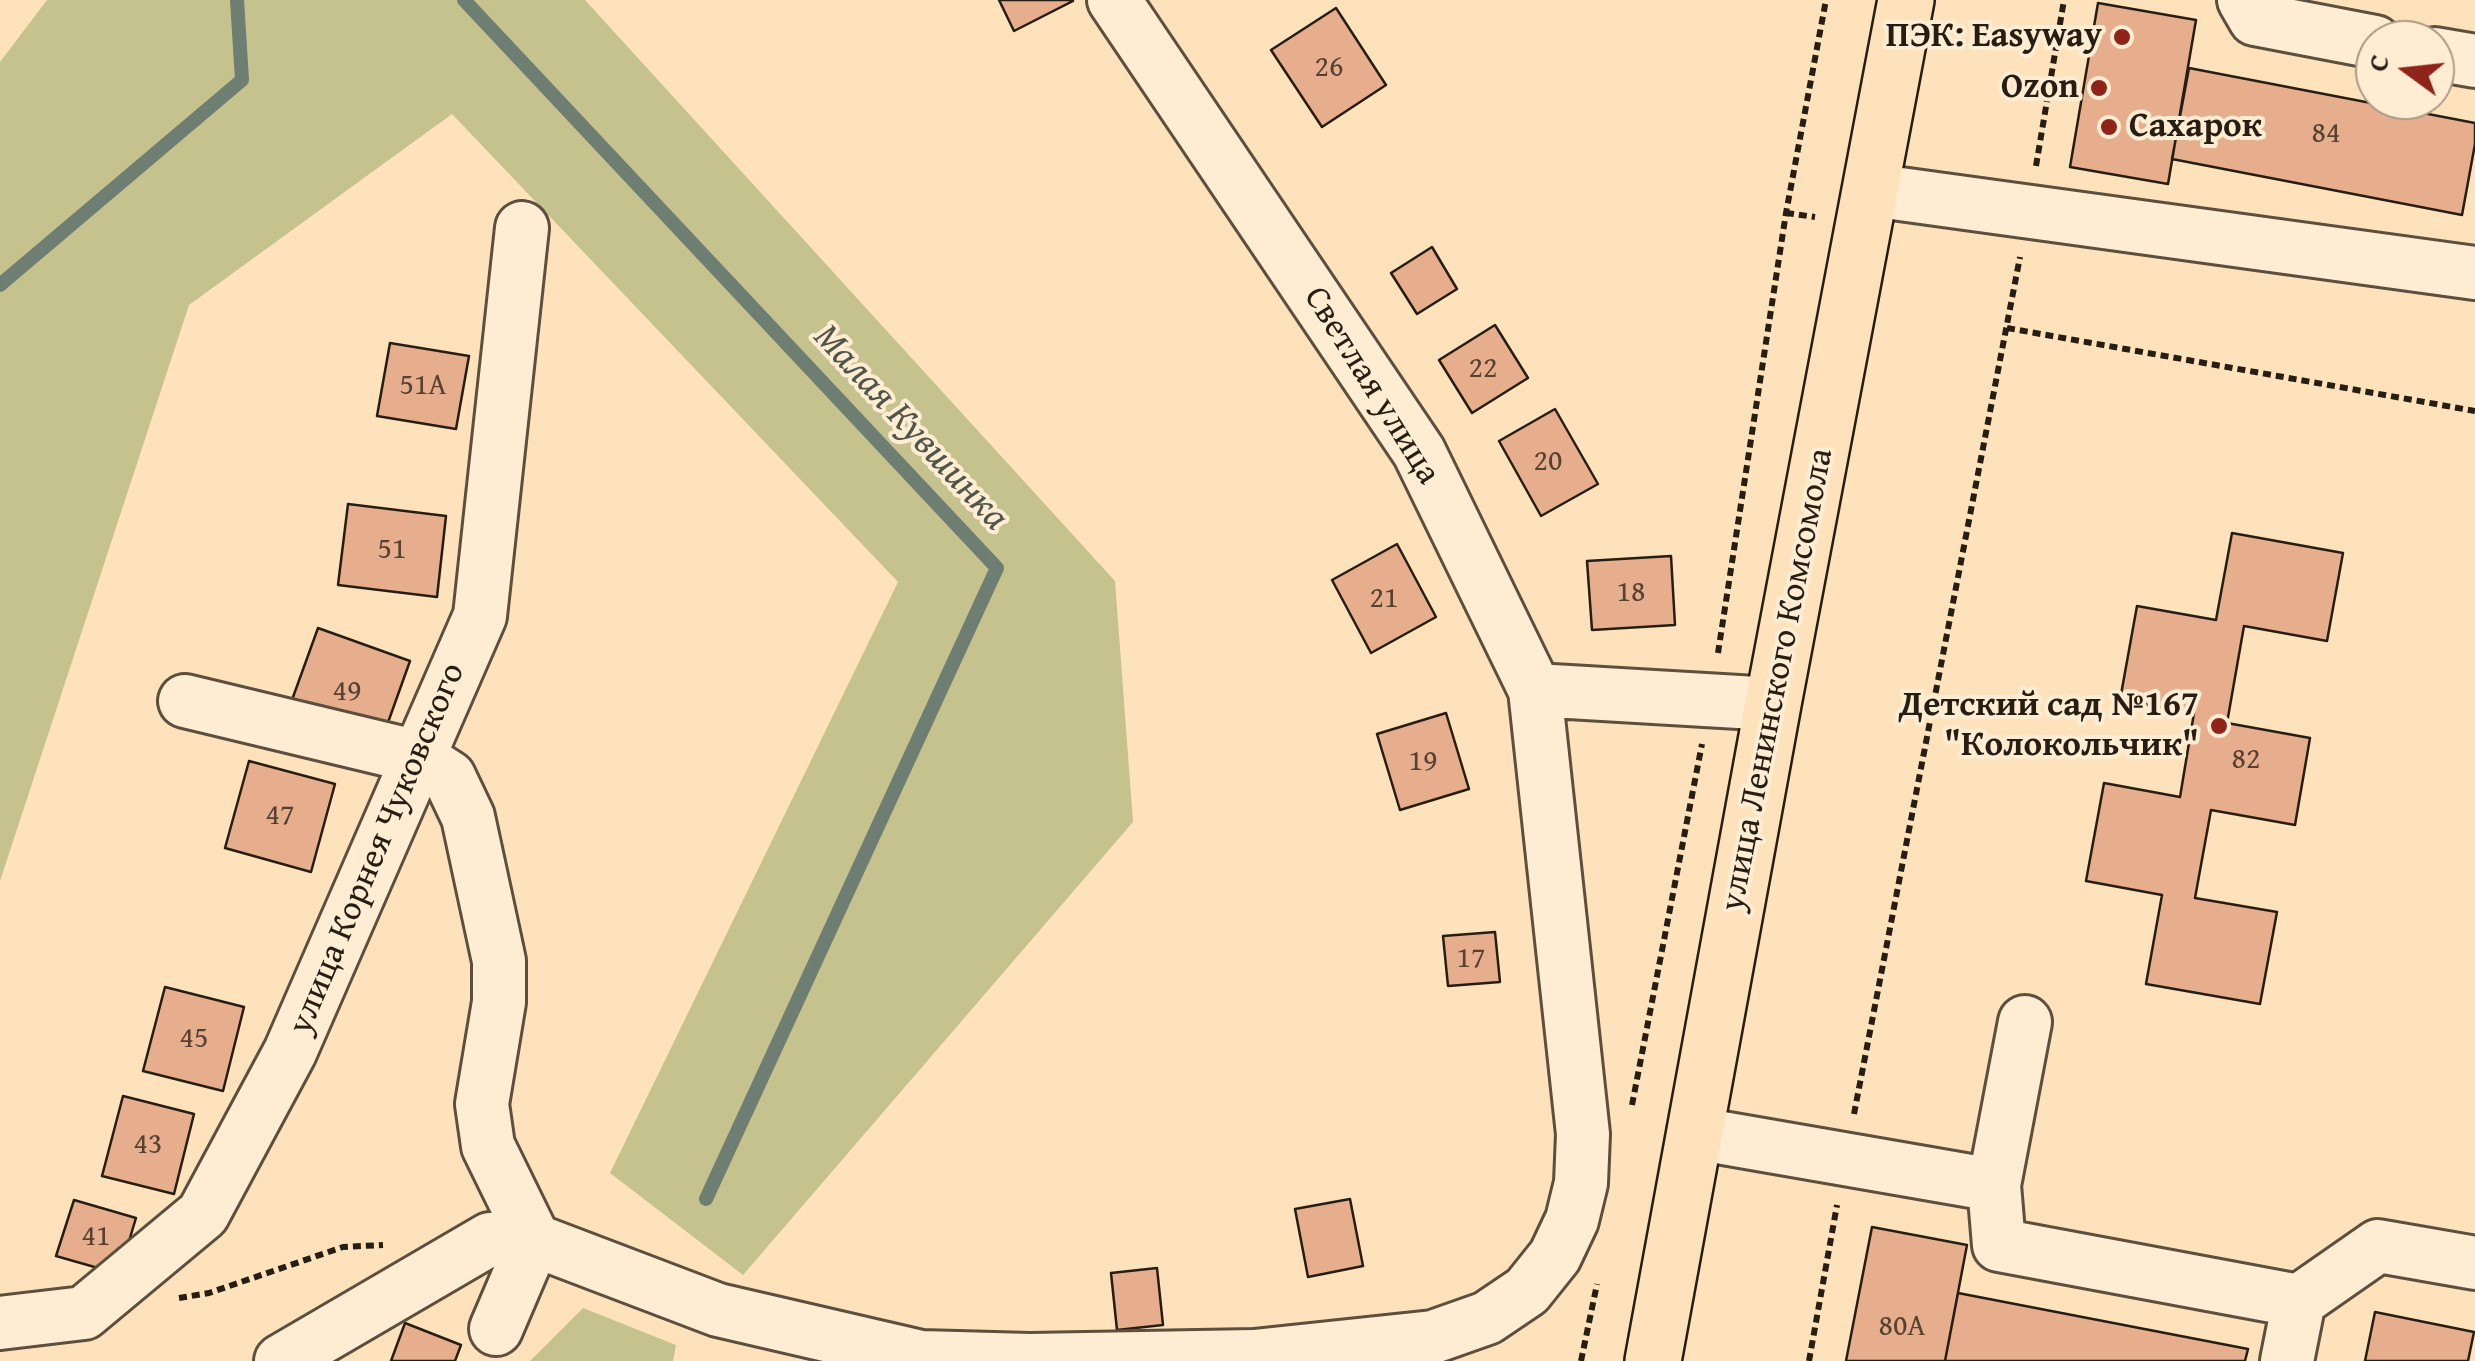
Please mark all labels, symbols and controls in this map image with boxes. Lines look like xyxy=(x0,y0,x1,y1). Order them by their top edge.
place label: ПЭК: Easyway xyxy=(1886,16,2102,58)
north arrow xyxy=(2355,20,2455,120)
marker: ПЭК: Easyway xyxy=(2111,26,2133,48)
house number: 26 xyxy=(1315,50,1343,86)
text: С xyxy=(2356,50,2399,76)
place label: Ozon xyxy=(2001,67,2079,109)
marker: Ozon xyxy=(2088,77,2110,99)
place label: Сахарок xyxy=(2129,106,2262,148)
marker: Сахарок xyxy=(2098,116,2120,138)
house number: 84 xyxy=(2312,116,2340,152)
street label: Светлая улица xyxy=(1294,279,1448,493)
water label: Малая Кувшинка xyxy=(803,315,1017,541)
house number: 22 xyxy=(1469,351,1497,387)
house number: 51А xyxy=(399,368,447,404)
house number: 20 xyxy=(1534,444,1562,480)
street label: улица Ленинского Комсомола xyxy=(1712,445,1844,915)
house number: 51 xyxy=(378,532,406,568)
house number: 18 xyxy=(1617,575,1645,611)
house number: 21 xyxy=(1370,581,1398,617)
street label: улица Корнея Чуковского xyxy=(281,657,475,1041)
house number: 49 xyxy=(333,674,361,710)
place label: Детский сад №167 "Колокольчик" xyxy=(1899,685,2199,767)
marker: Детский сад №167 "Колокольчик" xyxy=(2208,715,2230,737)
house number: 82 xyxy=(2232,742,2260,778)
house number: 19 xyxy=(1409,744,1437,780)
house number: 47 xyxy=(266,798,294,834)
house number: 17 xyxy=(1457,941,1485,977)
house number: 45 xyxy=(180,1021,208,1057)
house number: 43 xyxy=(134,1127,162,1163)
house number: 41 xyxy=(82,1219,110,1255)
house number: 80А xyxy=(1878,1309,1926,1345)

